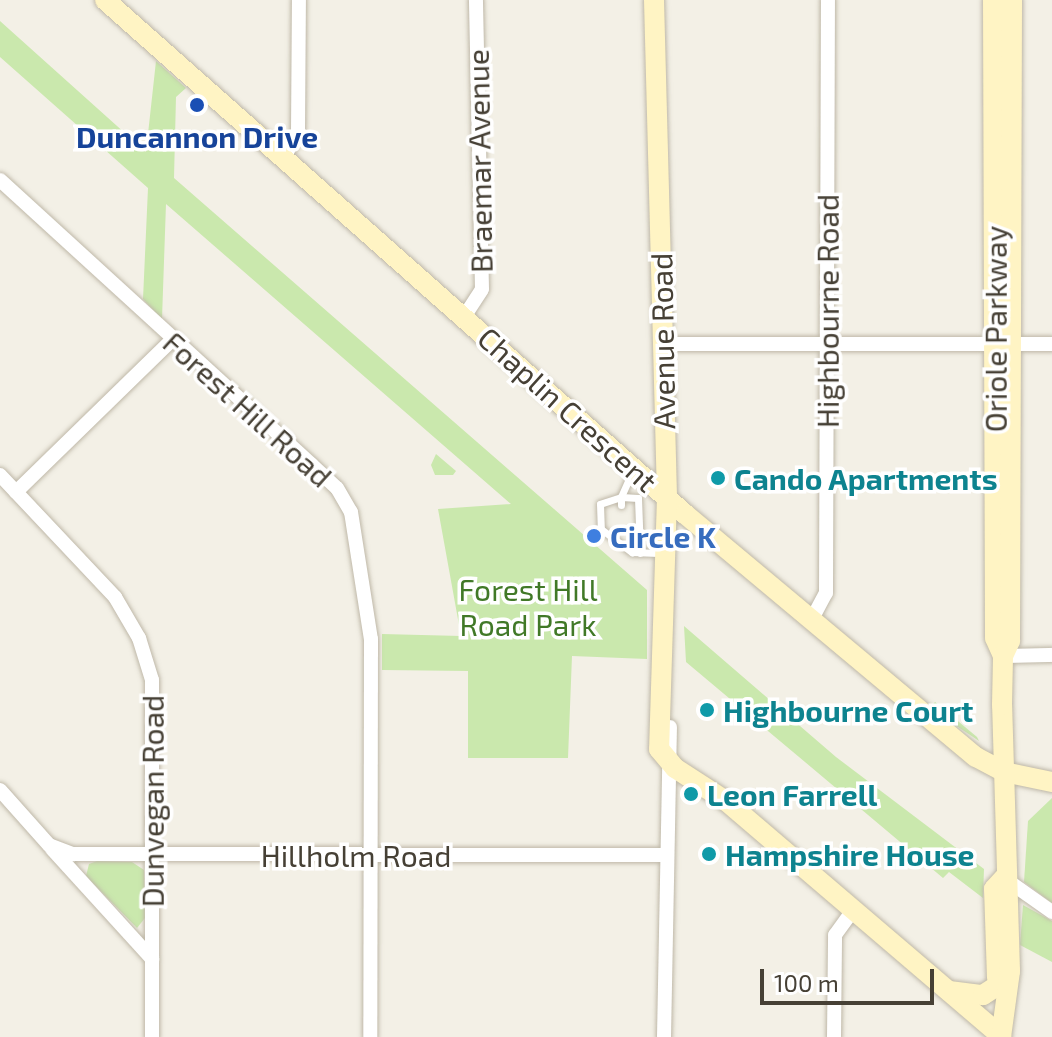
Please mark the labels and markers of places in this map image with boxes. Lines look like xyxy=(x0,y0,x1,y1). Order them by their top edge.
marker: Duncannon Drive xyxy=(188,96,206,114)
place label: Duncannon Drive xyxy=(76,118,318,154)
place label: Cando Apartments xyxy=(734,460,998,496)
marker: Cando Apartments xyxy=(709,469,727,487)
place label: Circle K xyxy=(610,518,716,554)
marker: Circle K xyxy=(585,527,603,545)
place label: Highbourne Court xyxy=(723,692,973,728)
marker: Highbourne Court xyxy=(698,701,716,719)
place label: Leon Farrell xyxy=(707,776,877,812)
marker: Leon Farrell xyxy=(682,785,700,803)
place label: Hampshire House xyxy=(725,836,975,872)
marker: Hampshire House xyxy=(700,845,718,863)

